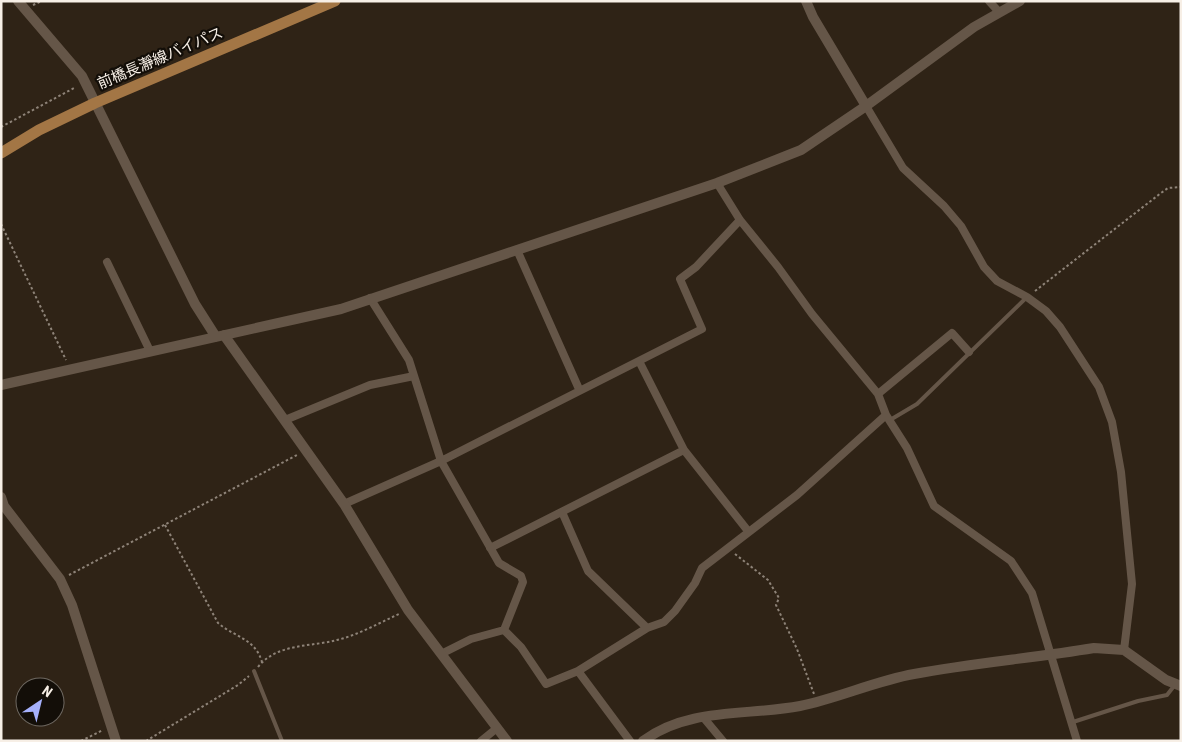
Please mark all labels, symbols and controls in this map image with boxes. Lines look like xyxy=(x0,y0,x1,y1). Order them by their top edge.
street label: 前橋長瀞線バイパス xyxy=(94,23,226,93)
north arrow xyxy=(15,677,65,727)
text: N xyxy=(39,682,56,700)

